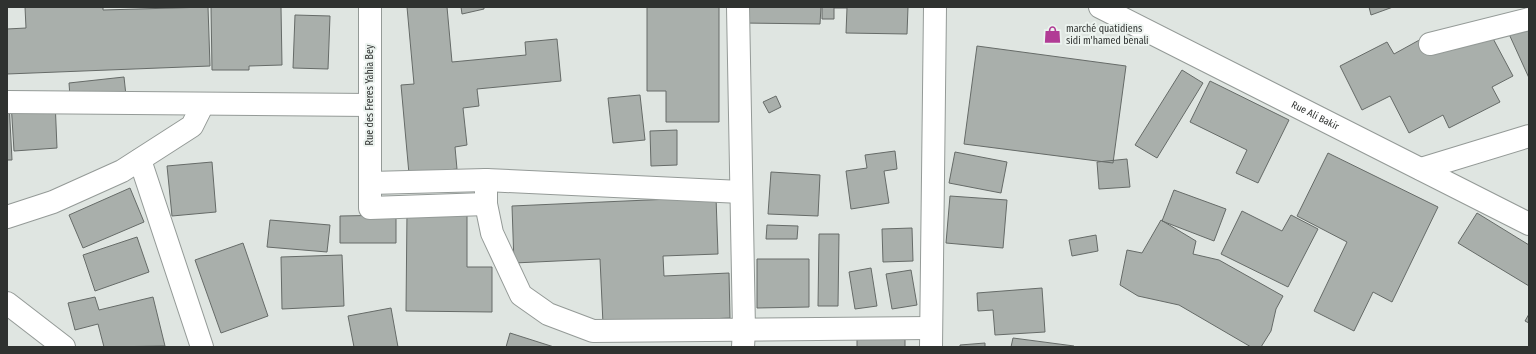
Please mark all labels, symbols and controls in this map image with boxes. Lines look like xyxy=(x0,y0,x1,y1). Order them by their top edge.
place label: marché quatidiens sidi m'hamed benali xyxy=(1066,23,1149,47)
shop icon: marché quatidiens sidi m'hamed benali xyxy=(1043,25,1063,45)
street label: Rue des Freres Yahia Bey xyxy=(364,44,376,145)
street label: Rue Ali Bakir xyxy=(1289,99,1341,133)

